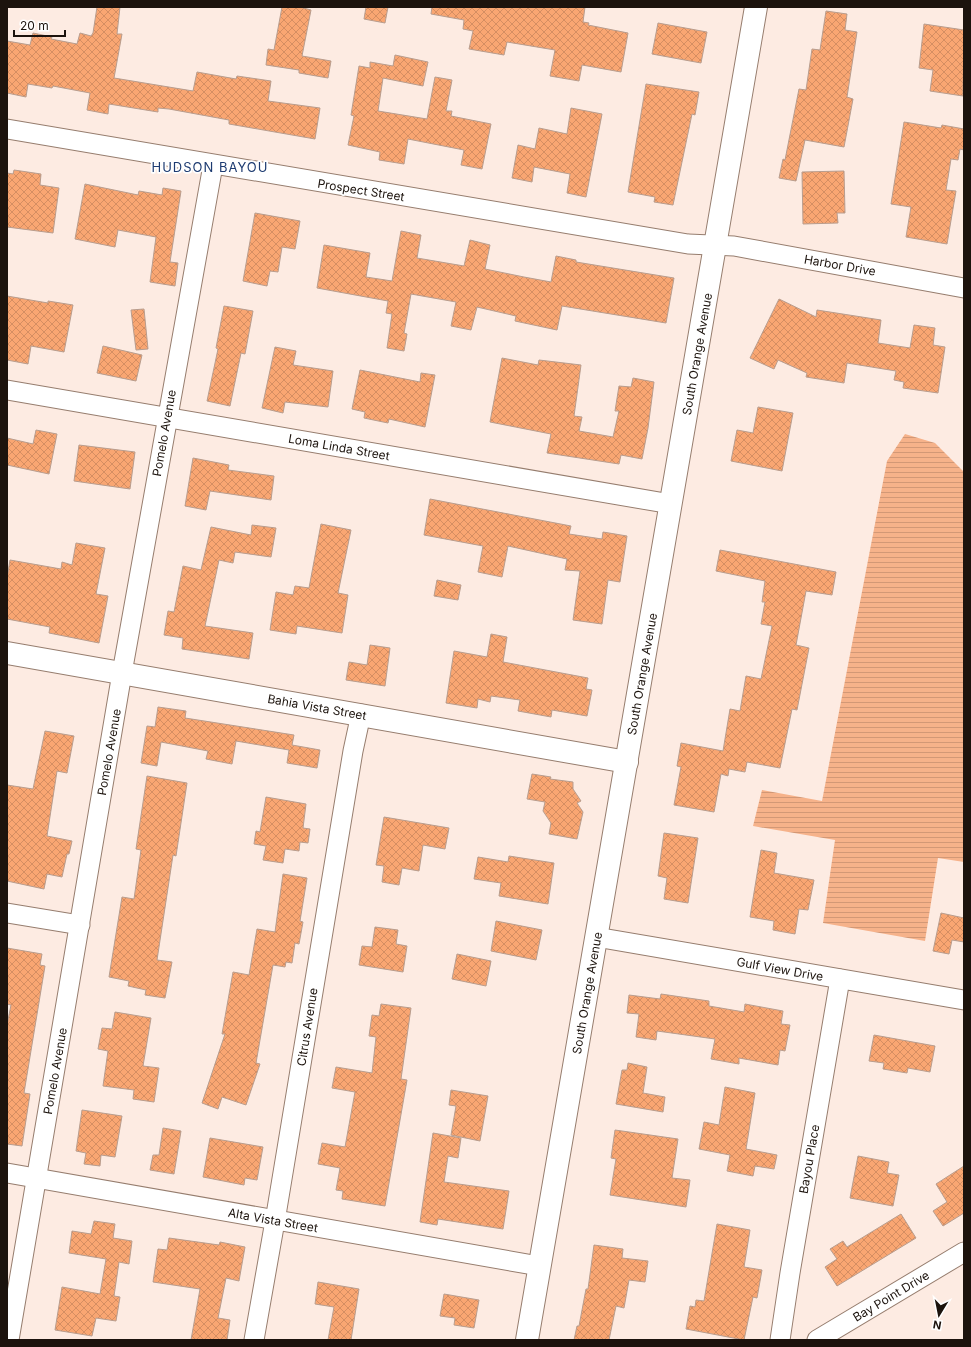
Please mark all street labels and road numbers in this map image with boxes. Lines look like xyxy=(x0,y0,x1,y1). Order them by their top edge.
street label: Prospect Street xyxy=(316,176,406,204)
street label: Harbor Drive xyxy=(803,251,877,279)
street label: South Orange Avenue xyxy=(679,292,715,416)
street label: Pomelo Avenue xyxy=(149,388,179,478)
street label: Loma Linda Street xyxy=(287,431,391,463)
street label: South Orange Avenue xyxy=(624,612,660,736)
street label: Bahia Vista Street xyxy=(266,691,368,723)
street label: Pomelo Avenue xyxy=(94,707,124,797)
street label: South Orange Avenue xyxy=(569,931,605,1055)
street label: Gulf View Drive xyxy=(736,954,824,984)
street label: Citrus Avenue xyxy=(293,987,321,1067)
street label: Pomelo Avenue xyxy=(40,1026,70,1116)
street label: Bayou Place xyxy=(796,1123,822,1195)
street label: Alta Vista Street xyxy=(227,1205,319,1235)
street label: Bay Point Drive xyxy=(850,1267,932,1325)

